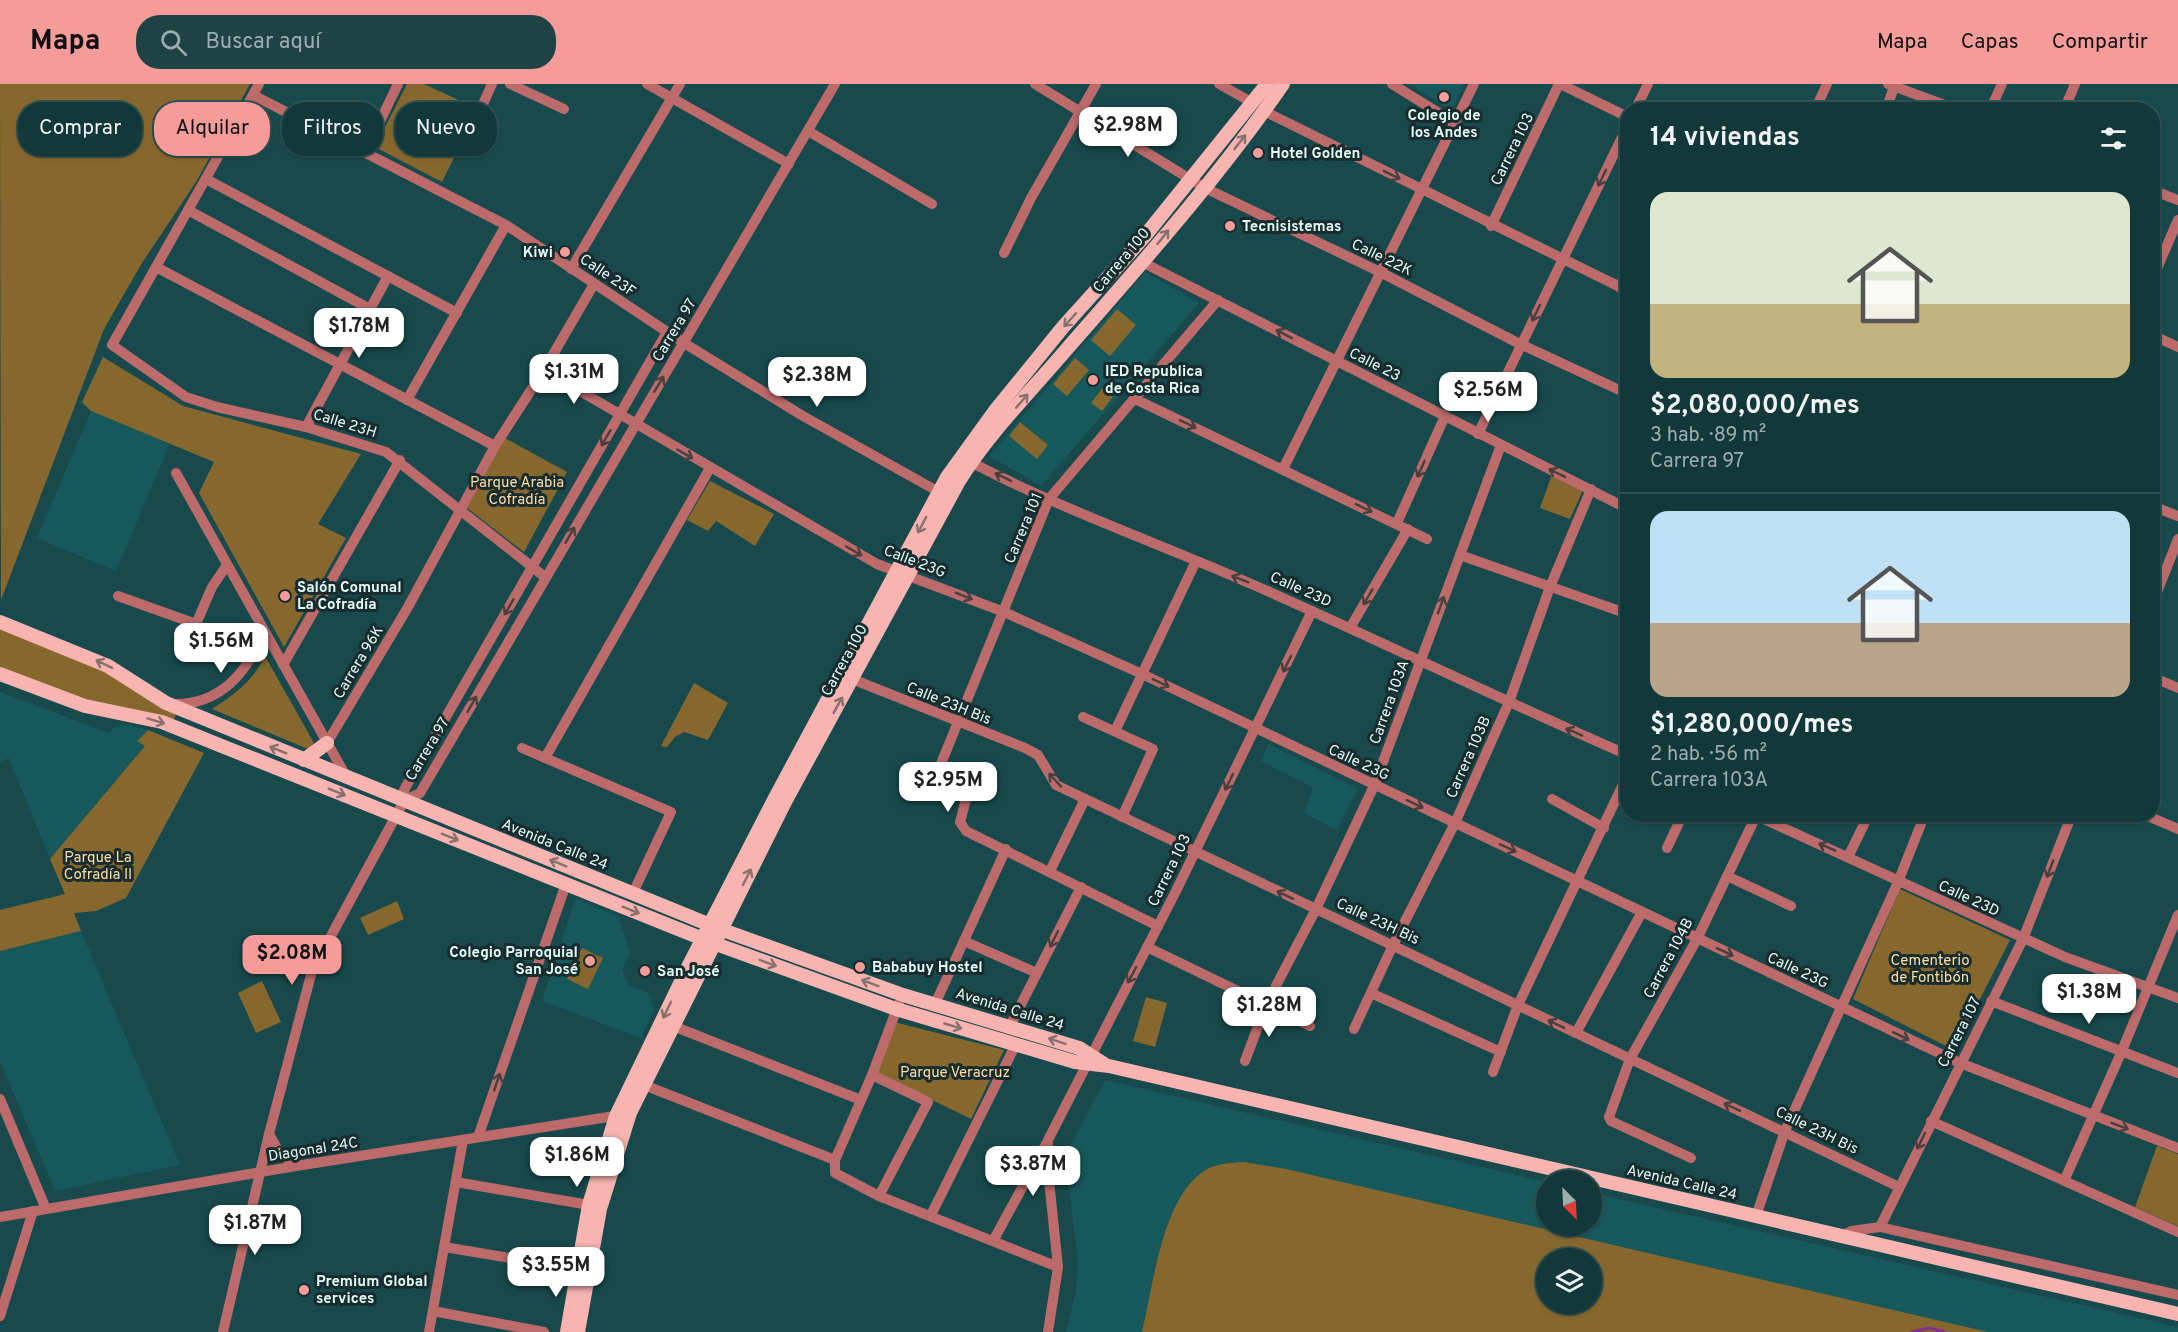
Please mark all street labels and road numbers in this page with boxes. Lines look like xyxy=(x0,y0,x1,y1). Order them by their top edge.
street label: Carrera 103 xyxy=(1488,110,1539,189)
street label: Carrera 100 xyxy=(1090,225,1155,297)
street label: Calle 22K xyxy=(1348,235,1415,281)
street label: Calle 23F xyxy=(575,251,639,302)
street label: Carrera 97 xyxy=(649,296,702,366)
street label: Calle 23 xyxy=(1345,344,1403,386)
street label: Calle 23H xyxy=(310,406,379,443)
street label: Carrera 101 xyxy=(1001,490,1048,567)
street label: Calle 23G xyxy=(881,542,948,583)
street label: Calle 23D xyxy=(1267,568,1334,612)
street label: Carrera 100 xyxy=(818,622,873,700)
street label: Carrera 96K xyxy=(330,623,389,703)
street label: Carrera 103A xyxy=(1366,658,1414,747)
street label: Calle 23H Bis xyxy=(903,679,994,730)
street label: Carrera 103B xyxy=(1443,713,1496,802)
street label: Carrera 97 xyxy=(402,715,455,785)
street label: Calle 23G xyxy=(1325,741,1392,786)
street label: Avenida Calle 24 xyxy=(499,815,610,875)
street label: Carrera 103 xyxy=(1145,831,1196,910)
street label: Calle 23D xyxy=(1935,877,2002,922)
street label: Calle 23H Bis xyxy=(1333,895,1422,950)
street label: Carrera 104B xyxy=(1640,915,1699,1002)
street label: Calle 23G xyxy=(1764,949,1831,994)
street label: Avenida Calle 24 xyxy=(953,985,1066,1036)
street label: Carrera 107 xyxy=(1934,994,1986,1071)
street label: Calle 23H Bis xyxy=(1772,1103,1861,1160)
street label: Diagonal 24C xyxy=(267,1134,360,1167)
street label: Avenida Calle 24 xyxy=(1625,1162,1739,1205)

